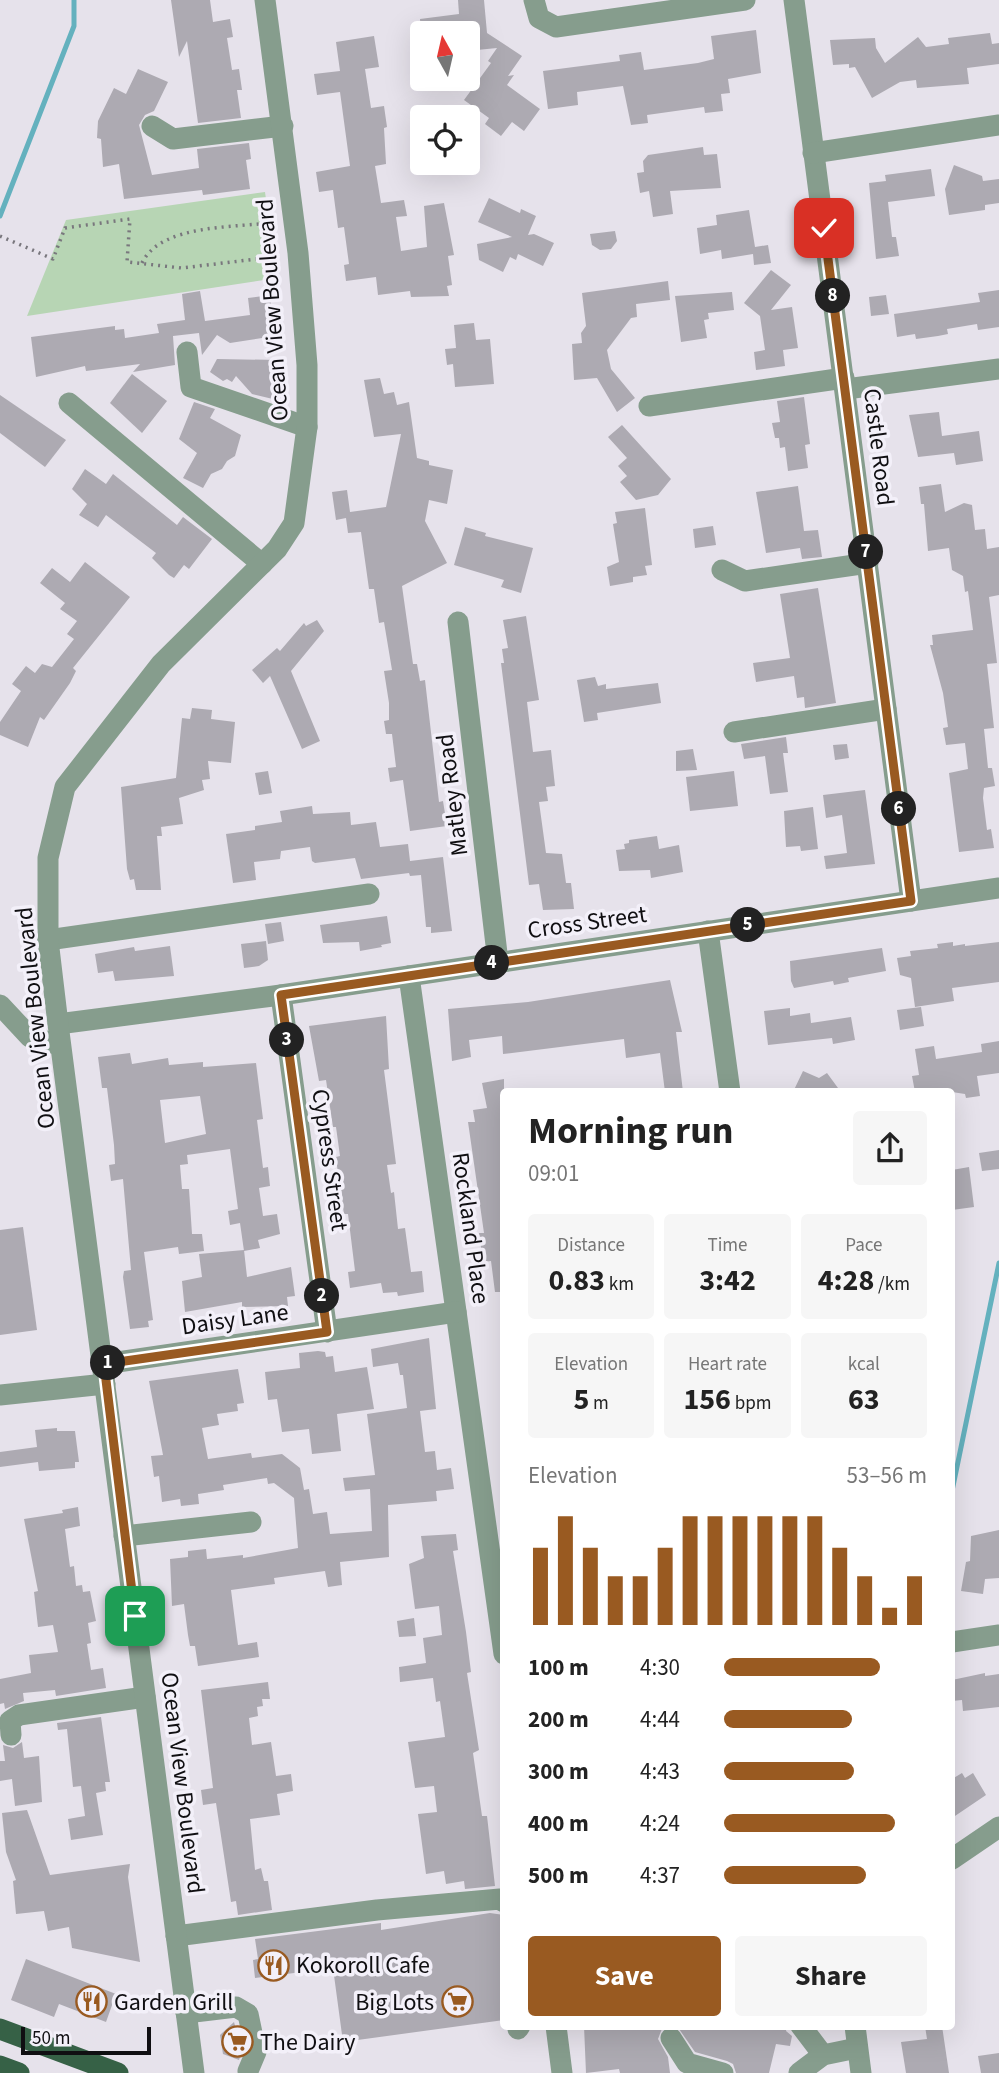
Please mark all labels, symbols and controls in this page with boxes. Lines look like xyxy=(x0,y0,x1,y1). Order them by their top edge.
north arrow xyxy=(410,21,480,91)
map controls xyxy=(410,21,480,175)
button: locate xyxy=(410,105,480,175)
street label: Ocean View Boulevard xyxy=(247,198,298,422)
pin xyxy=(794,198,854,258)
icon: check xyxy=(805,209,843,247)
pin: 8 xyxy=(816,278,850,314)
text: 8 xyxy=(827,282,838,309)
street label: Castle Road xyxy=(854,386,903,508)
pin: 7 xyxy=(848,534,884,570)
text: 7 xyxy=(860,538,871,565)
street label: Matley Road xyxy=(428,732,477,858)
pin: 6 xyxy=(881,792,916,826)
text: 6 xyxy=(893,795,904,822)
street label: Cross Street xyxy=(525,897,649,948)
street label: Ocean View Boulevard xyxy=(6,905,65,1131)
pin: 5 xyxy=(730,908,766,942)
text: 5 xyxy=(742,911,753,938)
pin: 4 xyxy=(475,946,510,981)
text: 4 xyxy=(486,949,497,976)
pin: 3 xyxy=(270,1023,304,1058)
text: 3 xyxy=(281,1026,292,1053)
street label: Cypress Street xyxy=(302,1087,357,1233)
text: Morning run xyxy=(528,1104,733,1158)
button: share xyxy=(853,1111,927,1185)
street label: Rockland Place xyxy=(443,1150,498,1306)
text: 09:01 xyxy=(528,1157,579,1190)
text: Distance xyxy=(557,1232,625,1259)
text: Time xyxy=(707,1232,748,1259)
text: Pace xyxy=(845,1232,882,1259)
text: 0.83 xyxy=(548,1259,605,1302)
text: 3:42 xyxy=(699,1259,756,1302)
text: 4:28 xyxy=(818,1259,874,1302)
text: km xyxy=(605,1271,634,1298)
text: /km xyxy=(874,1271,910,1298)
pin: 2 xyxy=(304,1278,340,1314)
text: 2 xyxy=(316,1282,327,1309)
street label: Daisy Lane xyxy=(179,1295,291,1344)
pin: 1 xyxy=(90,1346,126,1380)
text: 1 xyxy=(102,1349,113,1376)
text: Elevation xyxy=(554,1351,628,1378)
text: Heart rate xyxy=(688,1351,767,1378)
text: kcal xyxy=(848,1351,880,1378)
text: 5 xyxy=(573,1378,589,1421)
text: 156 xyxy=(683,1378,731,1421)
text: 63 xyxy=(848,1378,880,1421)
text: m xyxy=(589,1390,609,1417)
text: bpm xyxy=(731,1390,772,1417)
text: Elevation xyxy=(528,1459,618,1492)
text: 53–56 m xyxy=(847,1459,927,1492)
pin xyxy=(105,1586,165,1646)
icon: arrive xyxy=(116,1597,154,1635)
text: 100 m xyxy=(528,1651,589,1684)
text: 4:30 xyxy=(640,1651,680,1684)
street label: Ocean View Boulevard xyxy=(152,1670,213,1896)
text: 200 m xyxy=(528,1703,589,1736)
text: 4:44 xyxy=(640,1703,680,1736)
text: 300 m xyxy=(528,1755,589,1788)
text: 4:43 xyxy=(640,1755,680,1788)
text: 400 m xyxy=(528,1807,589,1840)
text: 4:24 xyxy=(640,1807,680,1840)
text: 500 m xyxy=(528,1859,589,1892)
text: 4:37 xyxy=(640,1859,680,1892)
button: Save xyxy=(528,1936,721,2016)
button: Share xyxy=(735,1936,927,2016)
restaurant icon: Kokoroll Cafe xyxy=(256,1948,290,1982)
place label: Kokoroll Cafe xyxy=(296,1948,430,1983)
restaurant icon: Garden Grill xyxy=(74,1985,108,2019)
place label: Garden Grill xyxy=(114,1985,233,2020)
place label: Big Lots xyxy=(355,1985,434,2020)
supermarket icon: Big Lots xyxy=(440,1985,474,2019)
scale bar xyxy=(21,2024,150,2056)
text: 50 m xyxy=(32,2025,70,2052)
supermarket icon: The Dairy xyxy=(220,2025,254,2059)
place label: The Dairy xyxy=(260,2025,356,2060)

